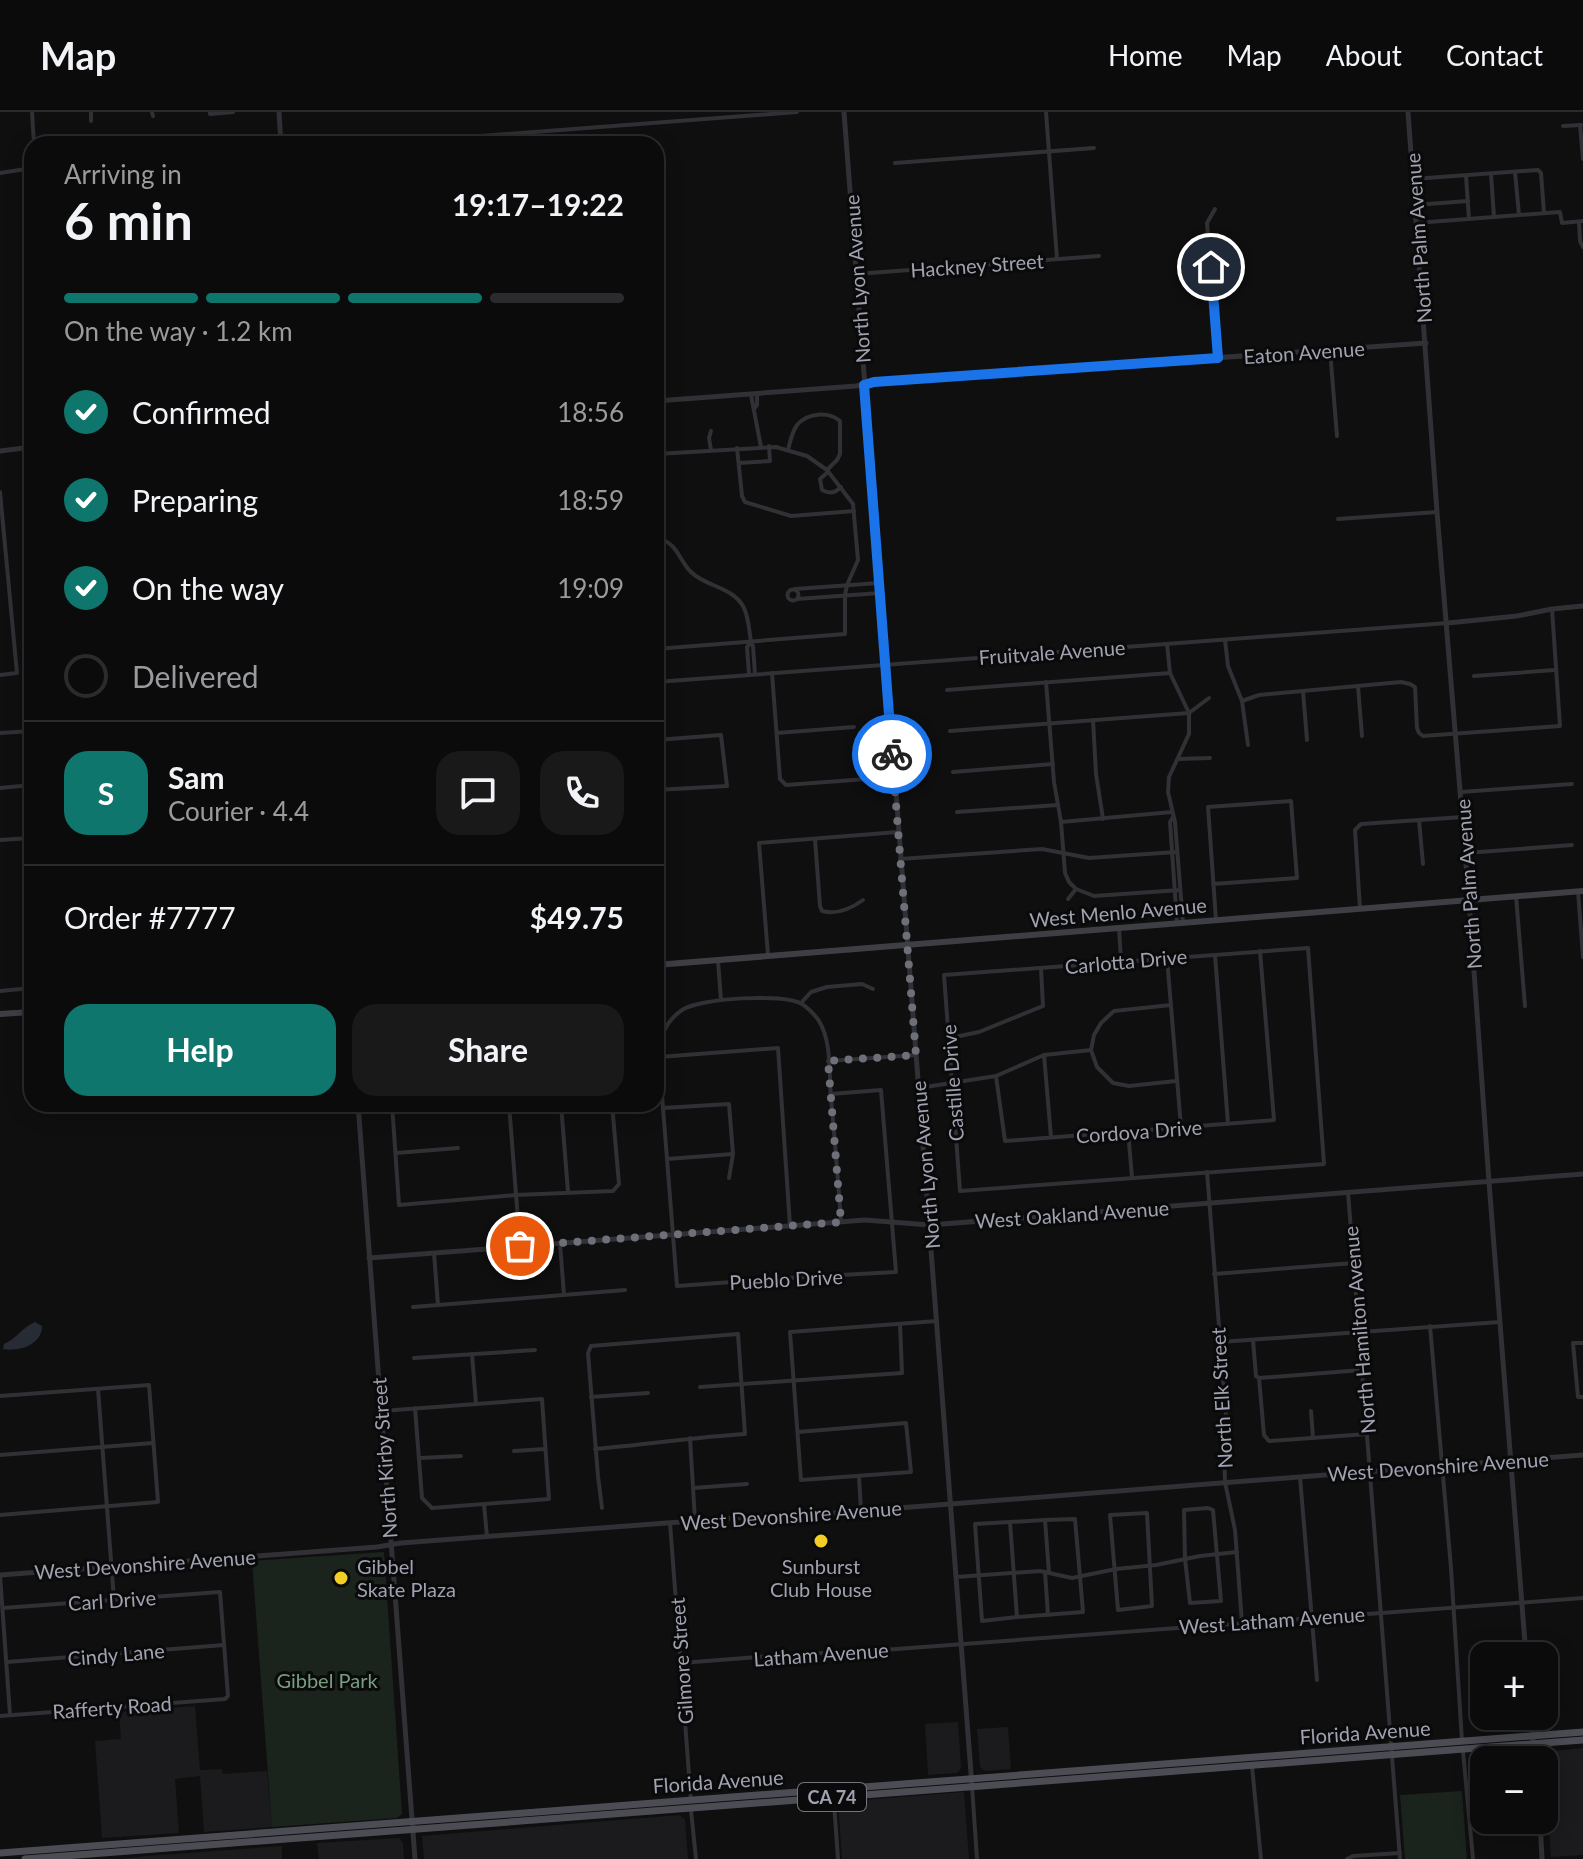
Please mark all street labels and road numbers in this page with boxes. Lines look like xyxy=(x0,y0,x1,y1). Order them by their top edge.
street label: North Palm Avenue xyxy=(1400,152,1436,324)
street label: North Lyon Avenue xyxy=(839,194,875,364)
street label: Hackney Street xyxy=(909,248,1045,282)
street label: Eaton Avenue xyxy=(1243,336,1365,368)
street label: Fruitvale Avenue xyxy=(978,635,1126,669)
street label: North Palm Avenue xyxy=(1450,798,1486,970)
street label: West Menlo Avenue xyxy=(1028,892,1208,932)
street label: Carlotta Drive xyxy=(1064,944,1188,978)
street label: Castille Drive xyxy=(936,1024,968,1142)
street label: North Lyon Avenue xyxy=(906,1080,944,1250)
street label: Cordova Drive xyxy=(1075,1115,1203,1147)
street label: West Oakland Avenue xyxy=(974,1195,1170,1233)
street label: North Hamilton Avenue xyxy=(1338,1225,1380,1435)
street label: Pueblo Drive xyxy=(729,1264,843,1294)
street label: North Elk Street xyxy=(1205,1327,1237,1469)
street label: North Kirby Street xyxy=(366,1377,402,1539)
street label: West Devonshire Avenue xyxy=(1327,1446,1549,1486)
street label: West Devonshire Avenue xyxy=(680,1495,902,1535)
street label: West Devonshire Avenue xyxy=(34,1544,256,1584)
street label: Carl Drive xyxy=(67,1585,157,1615)
street label: Gilmore Street xyxy=(665,1597,697,1725)
street label: West Latham Avenue xyxy=(1178,1602,1366,1638)
street label: Latham Avenue xyxy=(753,1637,889,1671)
street label: Cindy Lane xyxy=(66,1638,166,1670)
street label: Rafferty Road xyxy=(52,1691,172,1723)
street label: Florida Avenue xyxy=(1299,1715,1431,1749)
street label: Florida Avenue xyxy=(652,1764,784,1798)
road number: CA 74 xyxy=(798,1783,866,1811)

